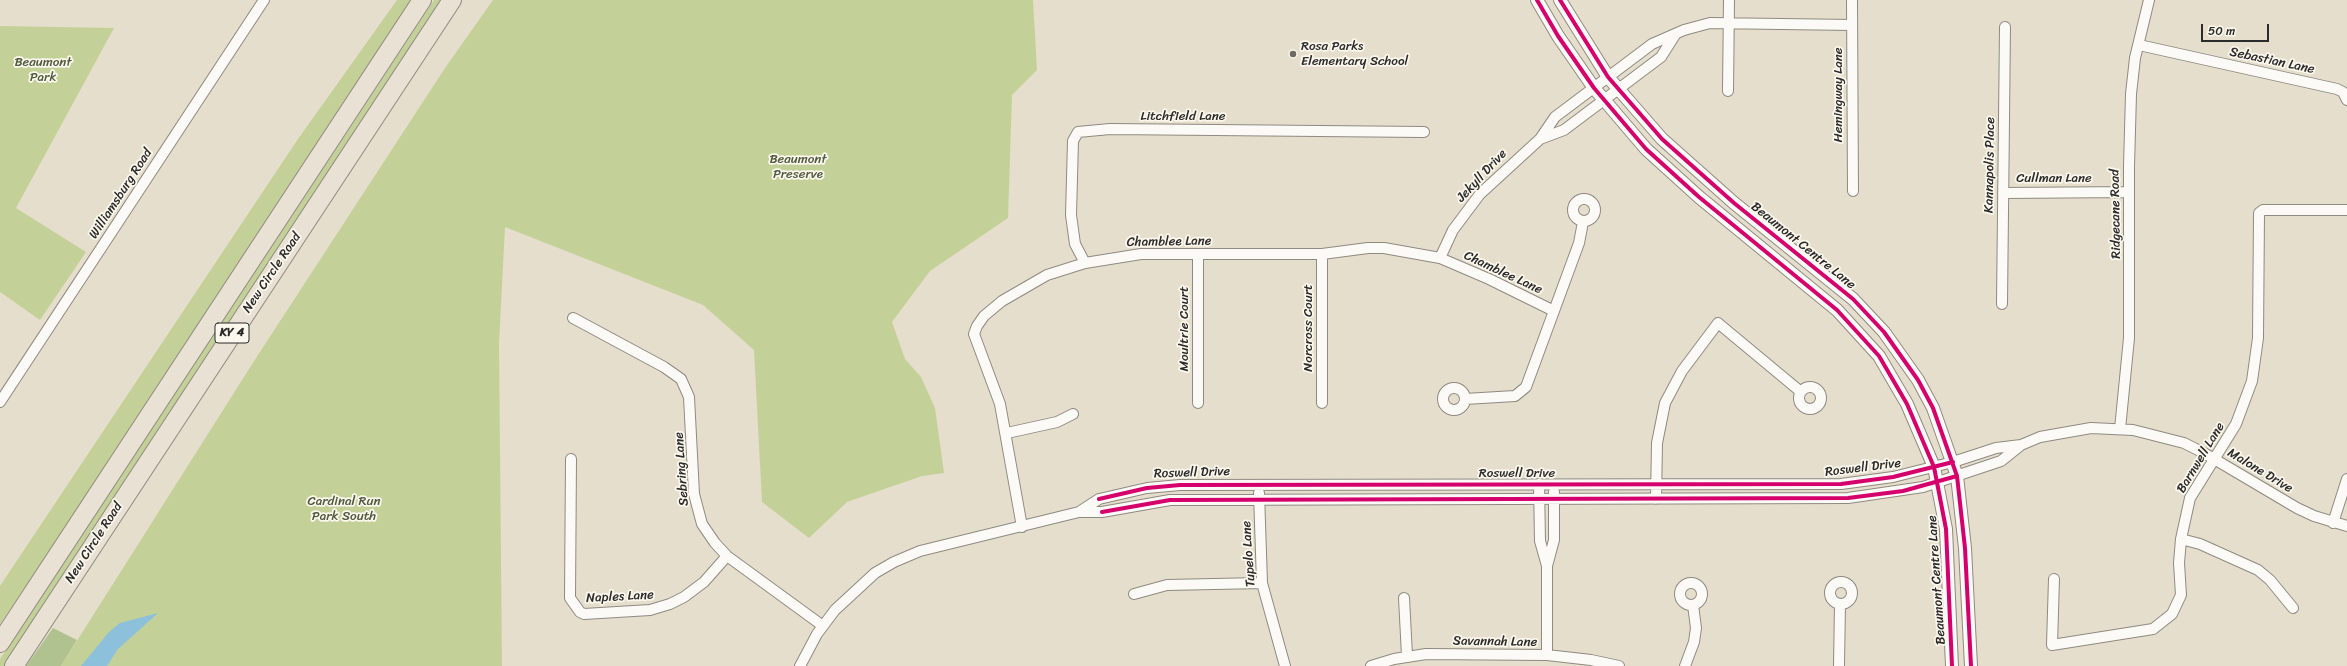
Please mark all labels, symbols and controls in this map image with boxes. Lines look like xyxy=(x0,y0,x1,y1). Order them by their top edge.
scale bar xyxy=(2203,16,2271,42)
text: 50 m xyxy=(2208,20,2235,42)
place label: Rosa Parks Elementary School xyxy=(1301,39,1408,70)
street label: Sebastian Lane xyxy=(2228,44,2316,78)
street label: Hemingway Lane xyxy=(1831,48,1847,142)
marker: Rosa Parks Elementary School xyxy=(1288,49,1298,59)
park label: Beaumont Park xyxy=(14,55,72,86)
street label: Litchfield Lane xyxy=(1140,109,1226,125)
street label: Kannapolis Place xyxy=(1981,117,1999,213)
street label: Williamsburg Road xyxy=(86,146,156,242)
street label: Jekyll Drive xyxy=(1454,146,1510,206)
park label: Beaumont Preserve xyxy=(769,152,827,183)
street label: Ridgecane Road xyxy=(2107,169,2125,259)
street label: Cullman Lane xyxy=(2016,171,2092,187)
street label: Beaumont Centre Lane xyxy=(1748,199,1858,293)
street label: New Circle Road xyxy=(239,230,305,316)
street label: Chamblee Lane xyxy=(1127,233,1211,251)
street label: Chamblee Lane xyxy=(1461,248,1545,298)
street label: Norcross Court xyxy=(1301,284,1317,372)
street label: Moultrie Court xyxy=(1177,286,1193,372)
road number: KY 4 xyxy=(215,323,249,343)
street label: Barnwell Lane xyxy=(2174,420,2228,496)
street label: Sebring Lane xyxy=(672,431,692,507)
street label: Malone Drive xyxy=(2224,445,2296,497)
street label: Roswell Drive xyxy=(1824,456,1902,480)
street label: Roswell Drive xyxy=(1154,464,1230,482)
street label: Roswell Drive xyxy=(1479,466,1555,482)
park label: Cardinal Run Park South xyxy=(308,494,380,525)
street label: New Circle Road xyxy=(62,500,126,586)
street label: Beaumont Centre Lane xyxy=(1925,515,1949,645)
street label: Tupelo Lane xyxy=(1239,520,1259,588)
street label: Naples Lane xyxy=(586,587,654,607)
street label: Savannah Lane xyxy=(1453,633,1537,651)

